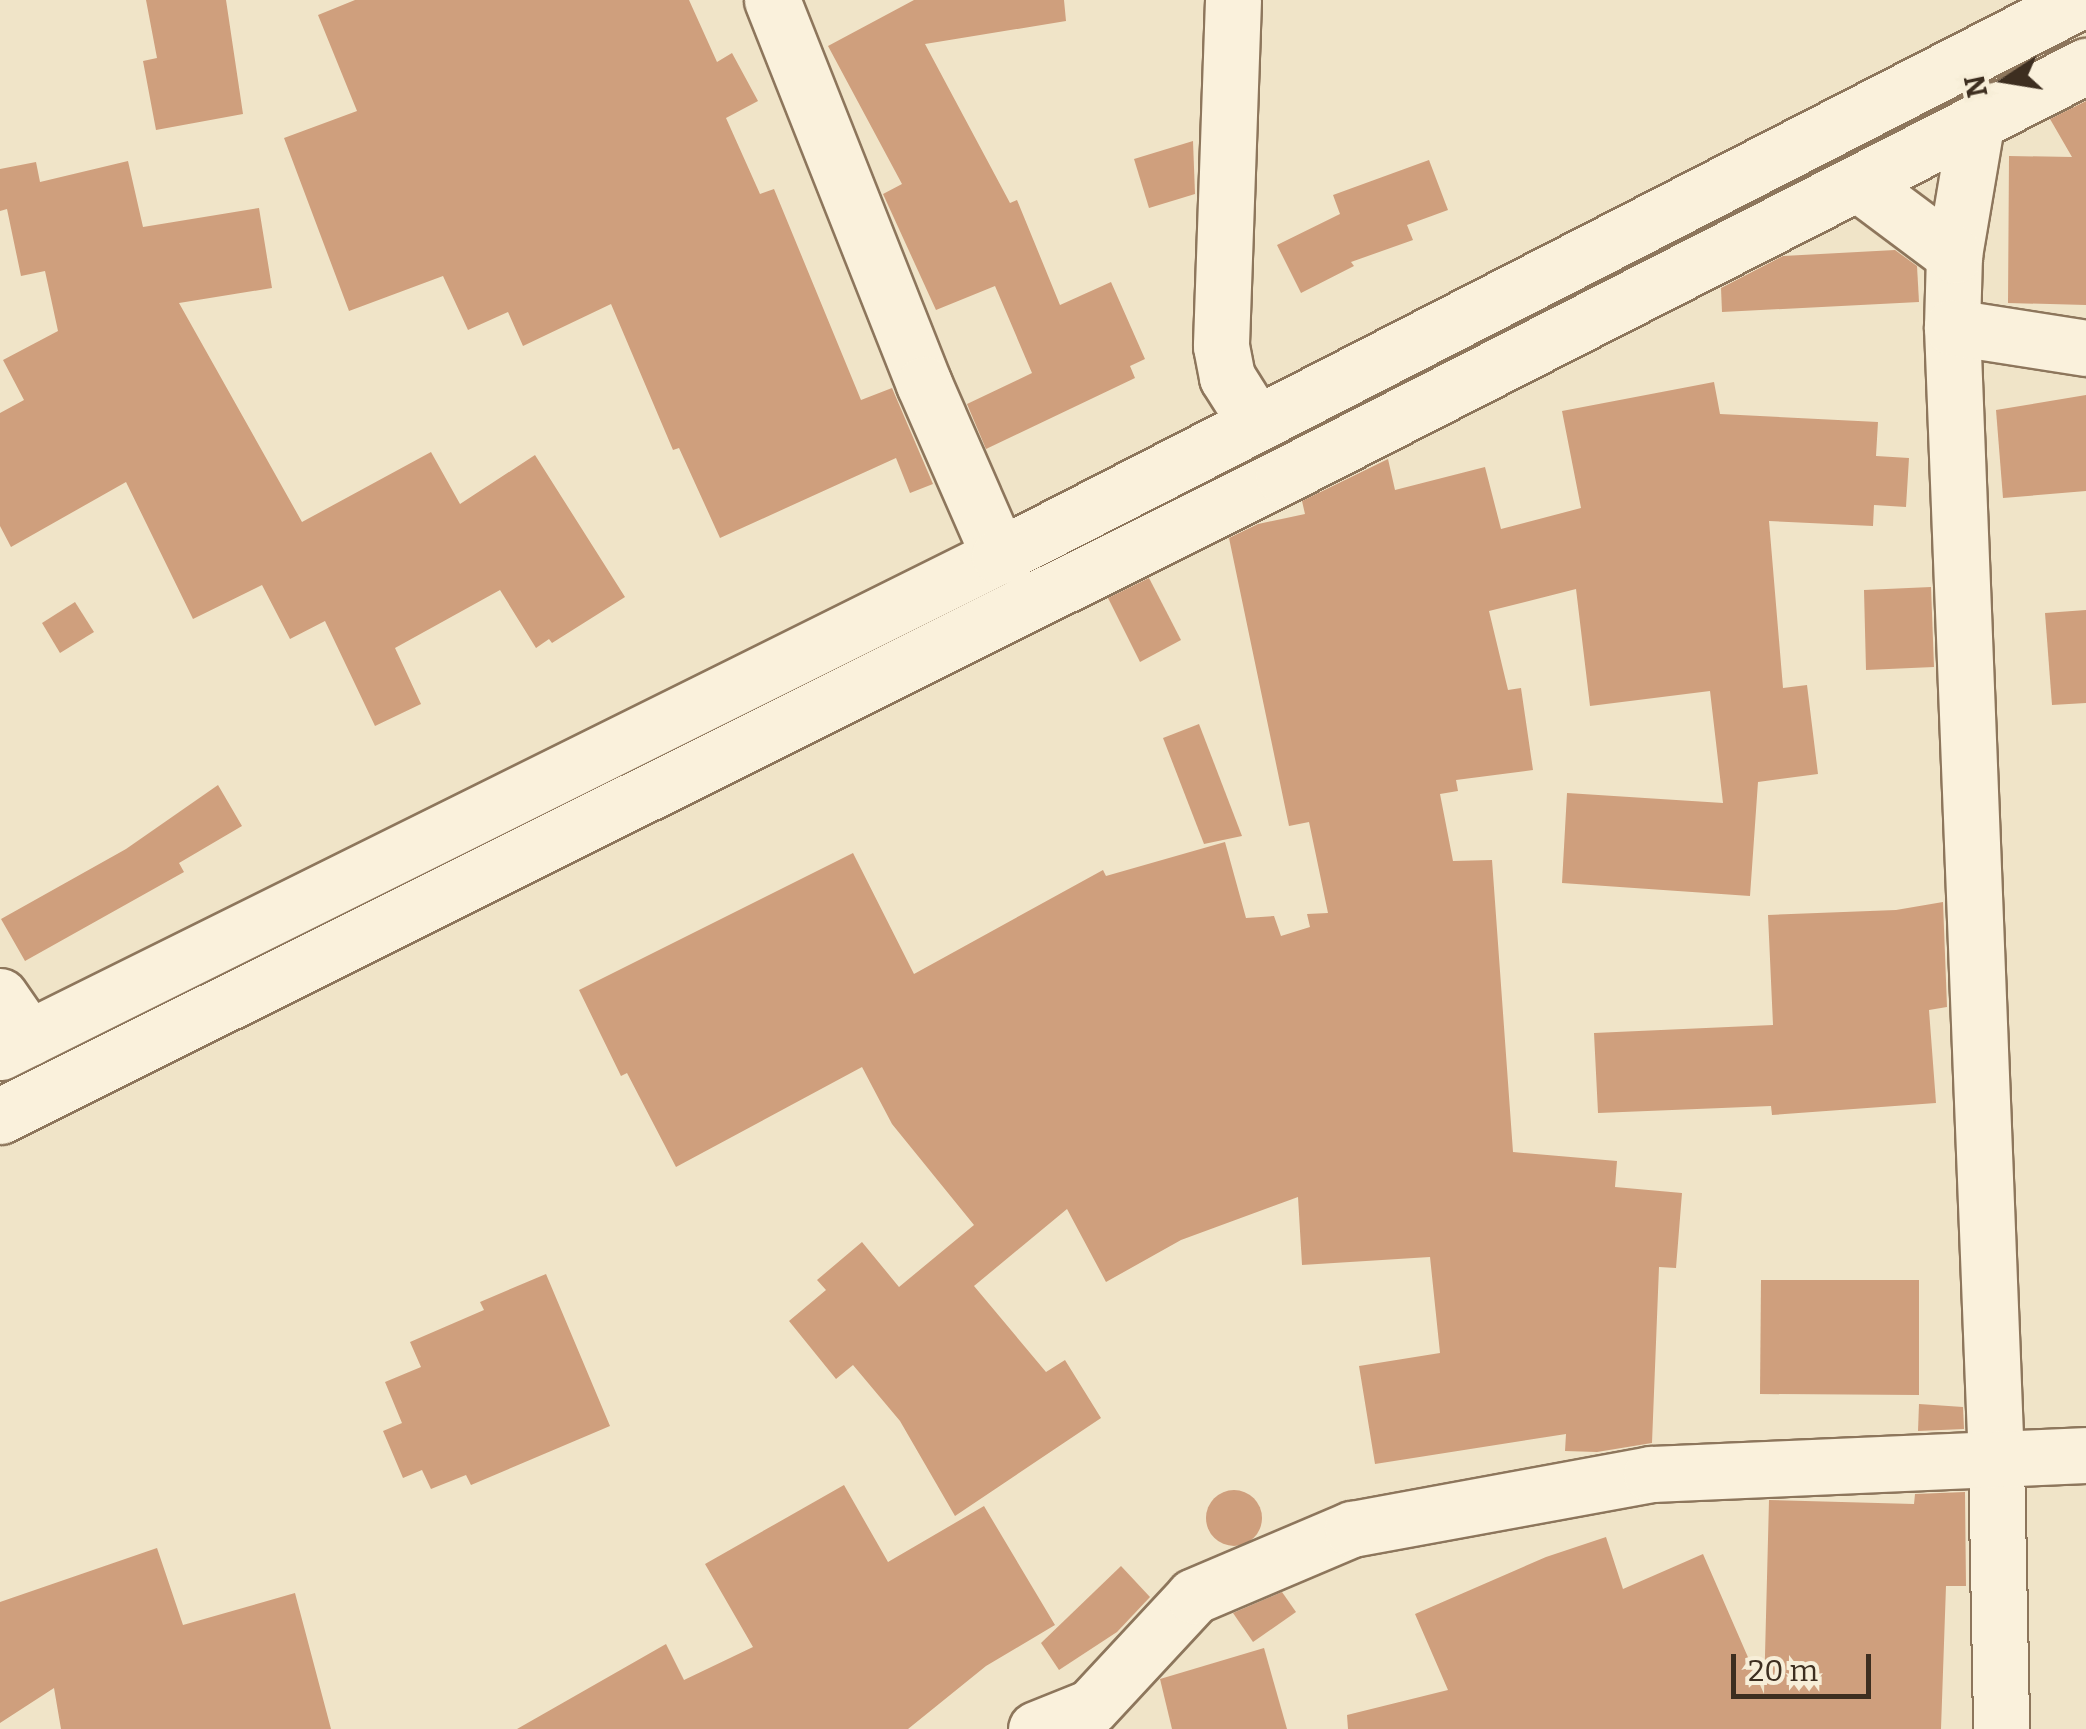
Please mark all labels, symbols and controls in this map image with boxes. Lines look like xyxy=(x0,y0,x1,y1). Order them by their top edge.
north arrow xyxy=(1956,30,2056,130)
text: N xyxy=(1958,72,1995,100)
scale bar xyxy=(1736,1634,1876,1696)
text: 20 m xyxy=(1748,1653,1818,1689)

